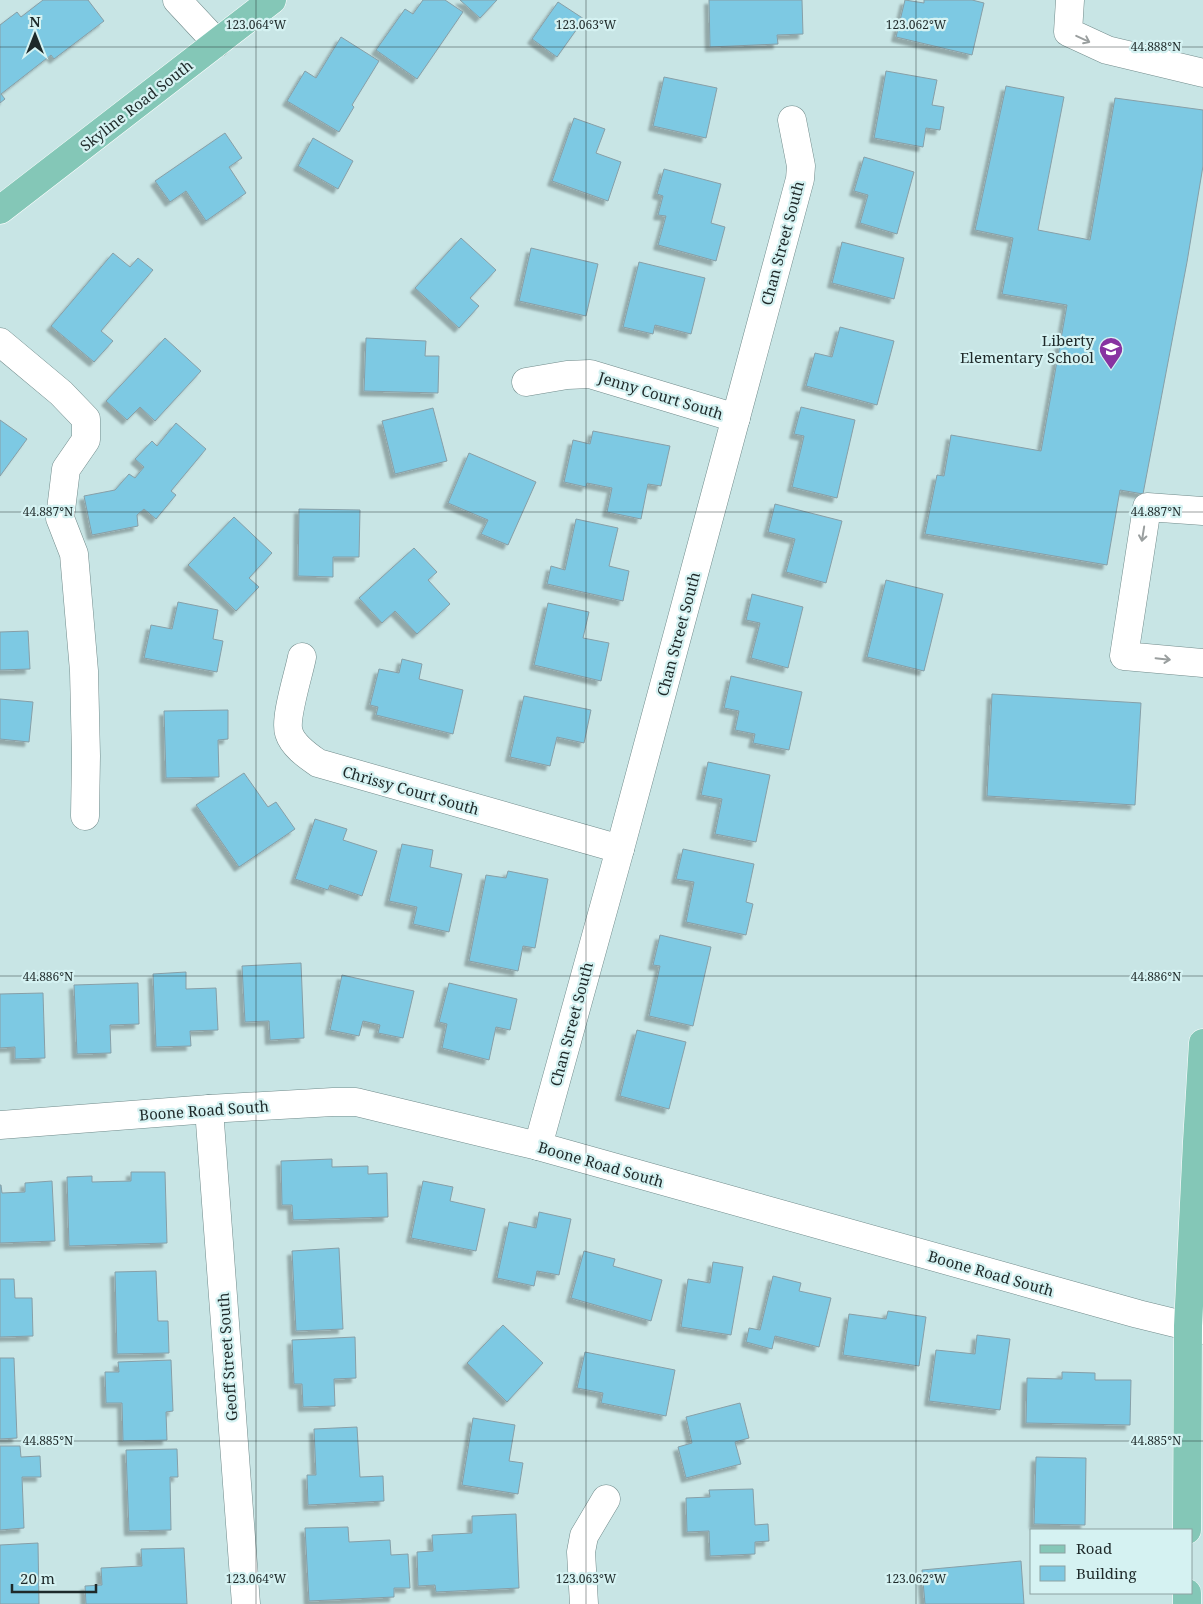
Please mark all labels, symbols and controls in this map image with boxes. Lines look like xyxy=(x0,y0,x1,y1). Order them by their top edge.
north arrow xyxy=(10,10,60,60)
text: N xyxy=(29,12,41,31)
text: 123.064°W xyxy=(226,16,287,33)
text: 123.063°W xyxy=(556,16,617,33)
text: 123.062°W xyxy=(886,16,947,33)
one-way arrow xyxy=(1075,35,1090,44)
text: 44.888°N xyxy=(1131,38,1181,55)
street label: Skyline Road South xyxy=(76,54,197,155)
street label: Chan Street South xyxy=(756,178,808,307)
place label: Liberty Elementary School xyxy=(960,330,1095,367)
school or university icon: Liberty Elementary School xyxy=(1098,336,1124,370)
street label: Jenny Court South xyxy=(595,366,726,424)
text: 44.887°N xyxy=(23,503,73,520)
text: 44.887°N xyxy=(1131,503,1181,520)
one-way arrow xyxy=(1137,526,1147,542)
street label: Chan Street South xyxy=(652,569,704,698)
one-way arrow xyxy=(1155,655,1171,664)
street label: Chrissy Court South xyxy=(340,761,482,819)
street label: Chan Street South xyxy=(545,959,597,1088)
text: 44.886°N xyxy=(23,968,73,985)
text: 44.886°N xyxy=(1131,968,1181,985)
street label: Boone Road South xyxy=(138,1095,270,1125)
street label: Boone Road South xyxy=(536,1136,667,1192)
street label: Boone Road South xyxy=(926,1245,1057,1301)
street label: Geoff Street South xyxy=(212,1292,241,1422)
text: 44.885°N xyxy=(23,1432,73,1449)
text: 44.885°N xyxy=(1131,1432,1181,1449)
legend xyxy=(1030,1529,1193,1594)
text: Road xyxy=(1076,1538,1112,1558)
scale bar xyxy=(12,1562,96,1594)
text: Building xyxy=(1076,1563,1137,1583)
text: 20 m xyxy=(20,1568,55,1588)
text: 123.064°W xyxy=(226,1570,287,1587)
text: 123.063°W xyxy=(556,1570,617,1587)
text: 123.062°W xyxy=(886,1570,947,1587)

